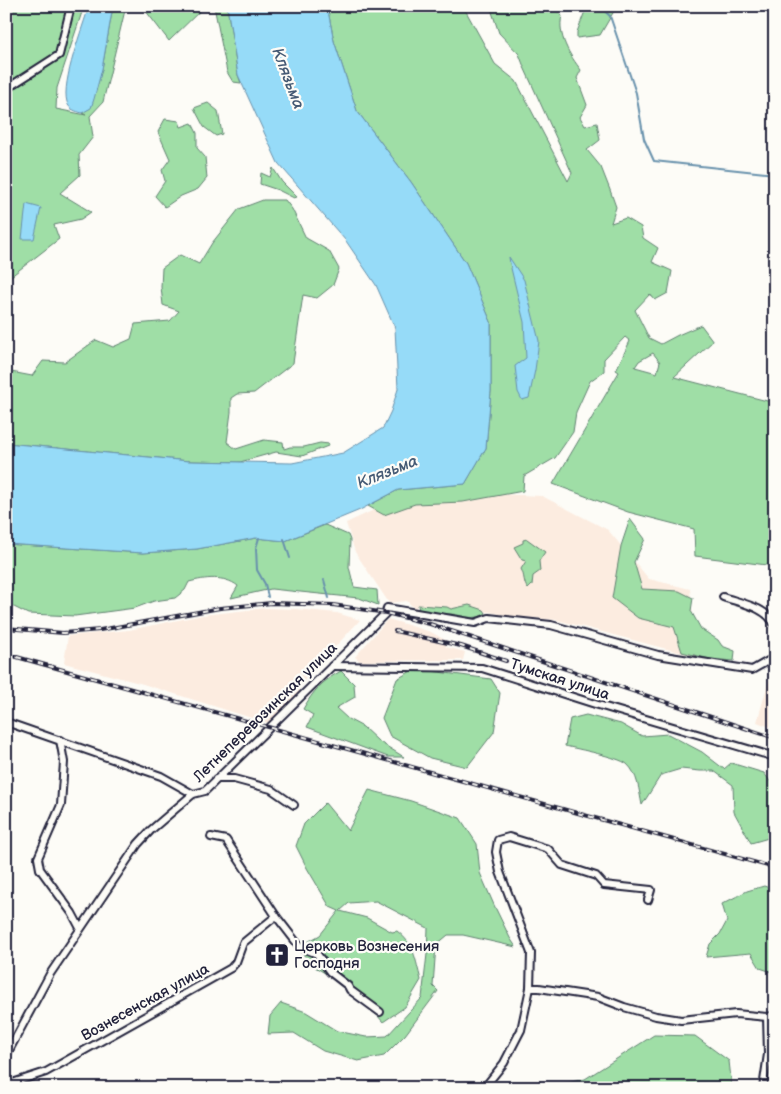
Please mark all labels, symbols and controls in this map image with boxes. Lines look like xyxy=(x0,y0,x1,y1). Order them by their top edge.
water label: Клязьма xyxy=(267,45,308,112)
water label: Клязьма xyxy=(354,452,421,493)
street label: Летнеперевозинская улица xyxy=(189,638,341,787)
street label: Тумская улица xyxy=(508,654,612,705)
place label: Церковь Вознесения Господня xyxy=(294,937,439,973)
church icon: Церковь Вознесения Господня xyxy=(264,942,290,968)
street label: Вознесенская улица xyxy=(78,959,213,1045)

